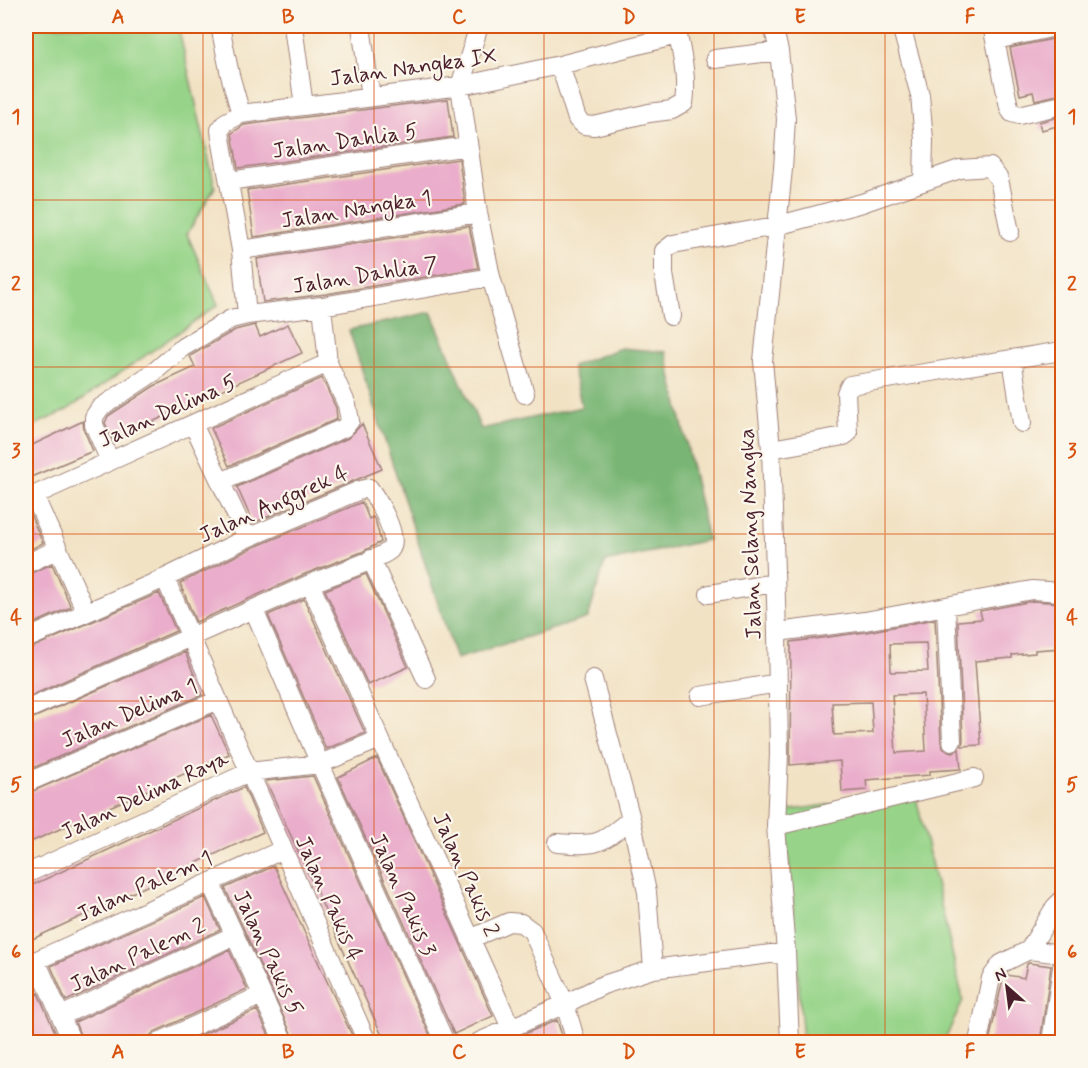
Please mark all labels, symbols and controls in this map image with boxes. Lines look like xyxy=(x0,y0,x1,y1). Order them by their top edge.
text: A xyxy=(111,4,125,31)
text: B xyxy=(282,4,295,31)
text: C xyxy=(452,4,467,31)
text: D xyxy=(622,4,636,31)
text: E xyxy=(794,4,806,31)
text: F xyxy=(965,4,976,31)
street label: Jalan Nangka IX xyxy=(328,42,499,97)
text: 1 xyxy=(12,104,20,131)
text: 1 xyxy=(1068,104,1076,131)
street label: Jalan Dahlia 5 xyxy=(271,118,420,166)
street label: Jalan Nangka 1 xyxy=(279,184,434,239)
street label: Jalan Dahlia 7 xyxy=(291,251,440,301)
text: 2 xyxy=(11,271,21,298)
text: 2 xyxy=(1067,271,1077,298)
street label: Jalan Delima 5 xyxy=(94,369,241,455)
street label: Jalan Selang Nangka xyxy=(733,428,770,640)
text: 3 xyxy=(11,438,21,465)
text: 3 xyxy=(1067,438,1077,465)
street label: Jalan Anggrek 4 xyxy=(195,459,354,553)
text: 4 xyxy=(10,605,22,632)
text: 4 xyxy=(1066,605,1078,632)
street label: Jalan Delima 1 xyxy=(58,673,202,755)
street label: Jalan Delima Raya xyxy=(57,744,234,847)
text: 5 xyxy=(10,772,22,799)
text: 5 xyxy=(1066,772,1078,799)
street label: Jalan Pakis 2 xyxy=(425,809,505,941)
street label: Jalan Pakis 3 xyxy=(363,829,442,961)
street label: Jalan Pakis 4 xyxy=(288,832,368,966)
street label: Jalan Palem 1 xyxy=(73,844,217,929)
street label: Jalan Pakis 5 xyxy=(226,886,308,1020)
street label: Jalan Palem 2 xyxy=(66,912,210,999)
text: 6 xyxy=(11,939,21,966)
text: 6 xyxy=(1067,939,1077,966)
north arrow xyxy=(977,957,1037,1017)
text: N xyxy=(991,963,1010,987)
text: A xyxy=(111,1039,125,1066)
text: B xyxy=(282,1039,295,1066)
text: C xyxy=(452,1039,467,1066)
text: D xyxy=(622,1039,636,1066)
text: E xyxy=(794,1039,806,1066)
text: F xyxy=(965,1039,976,1066)

